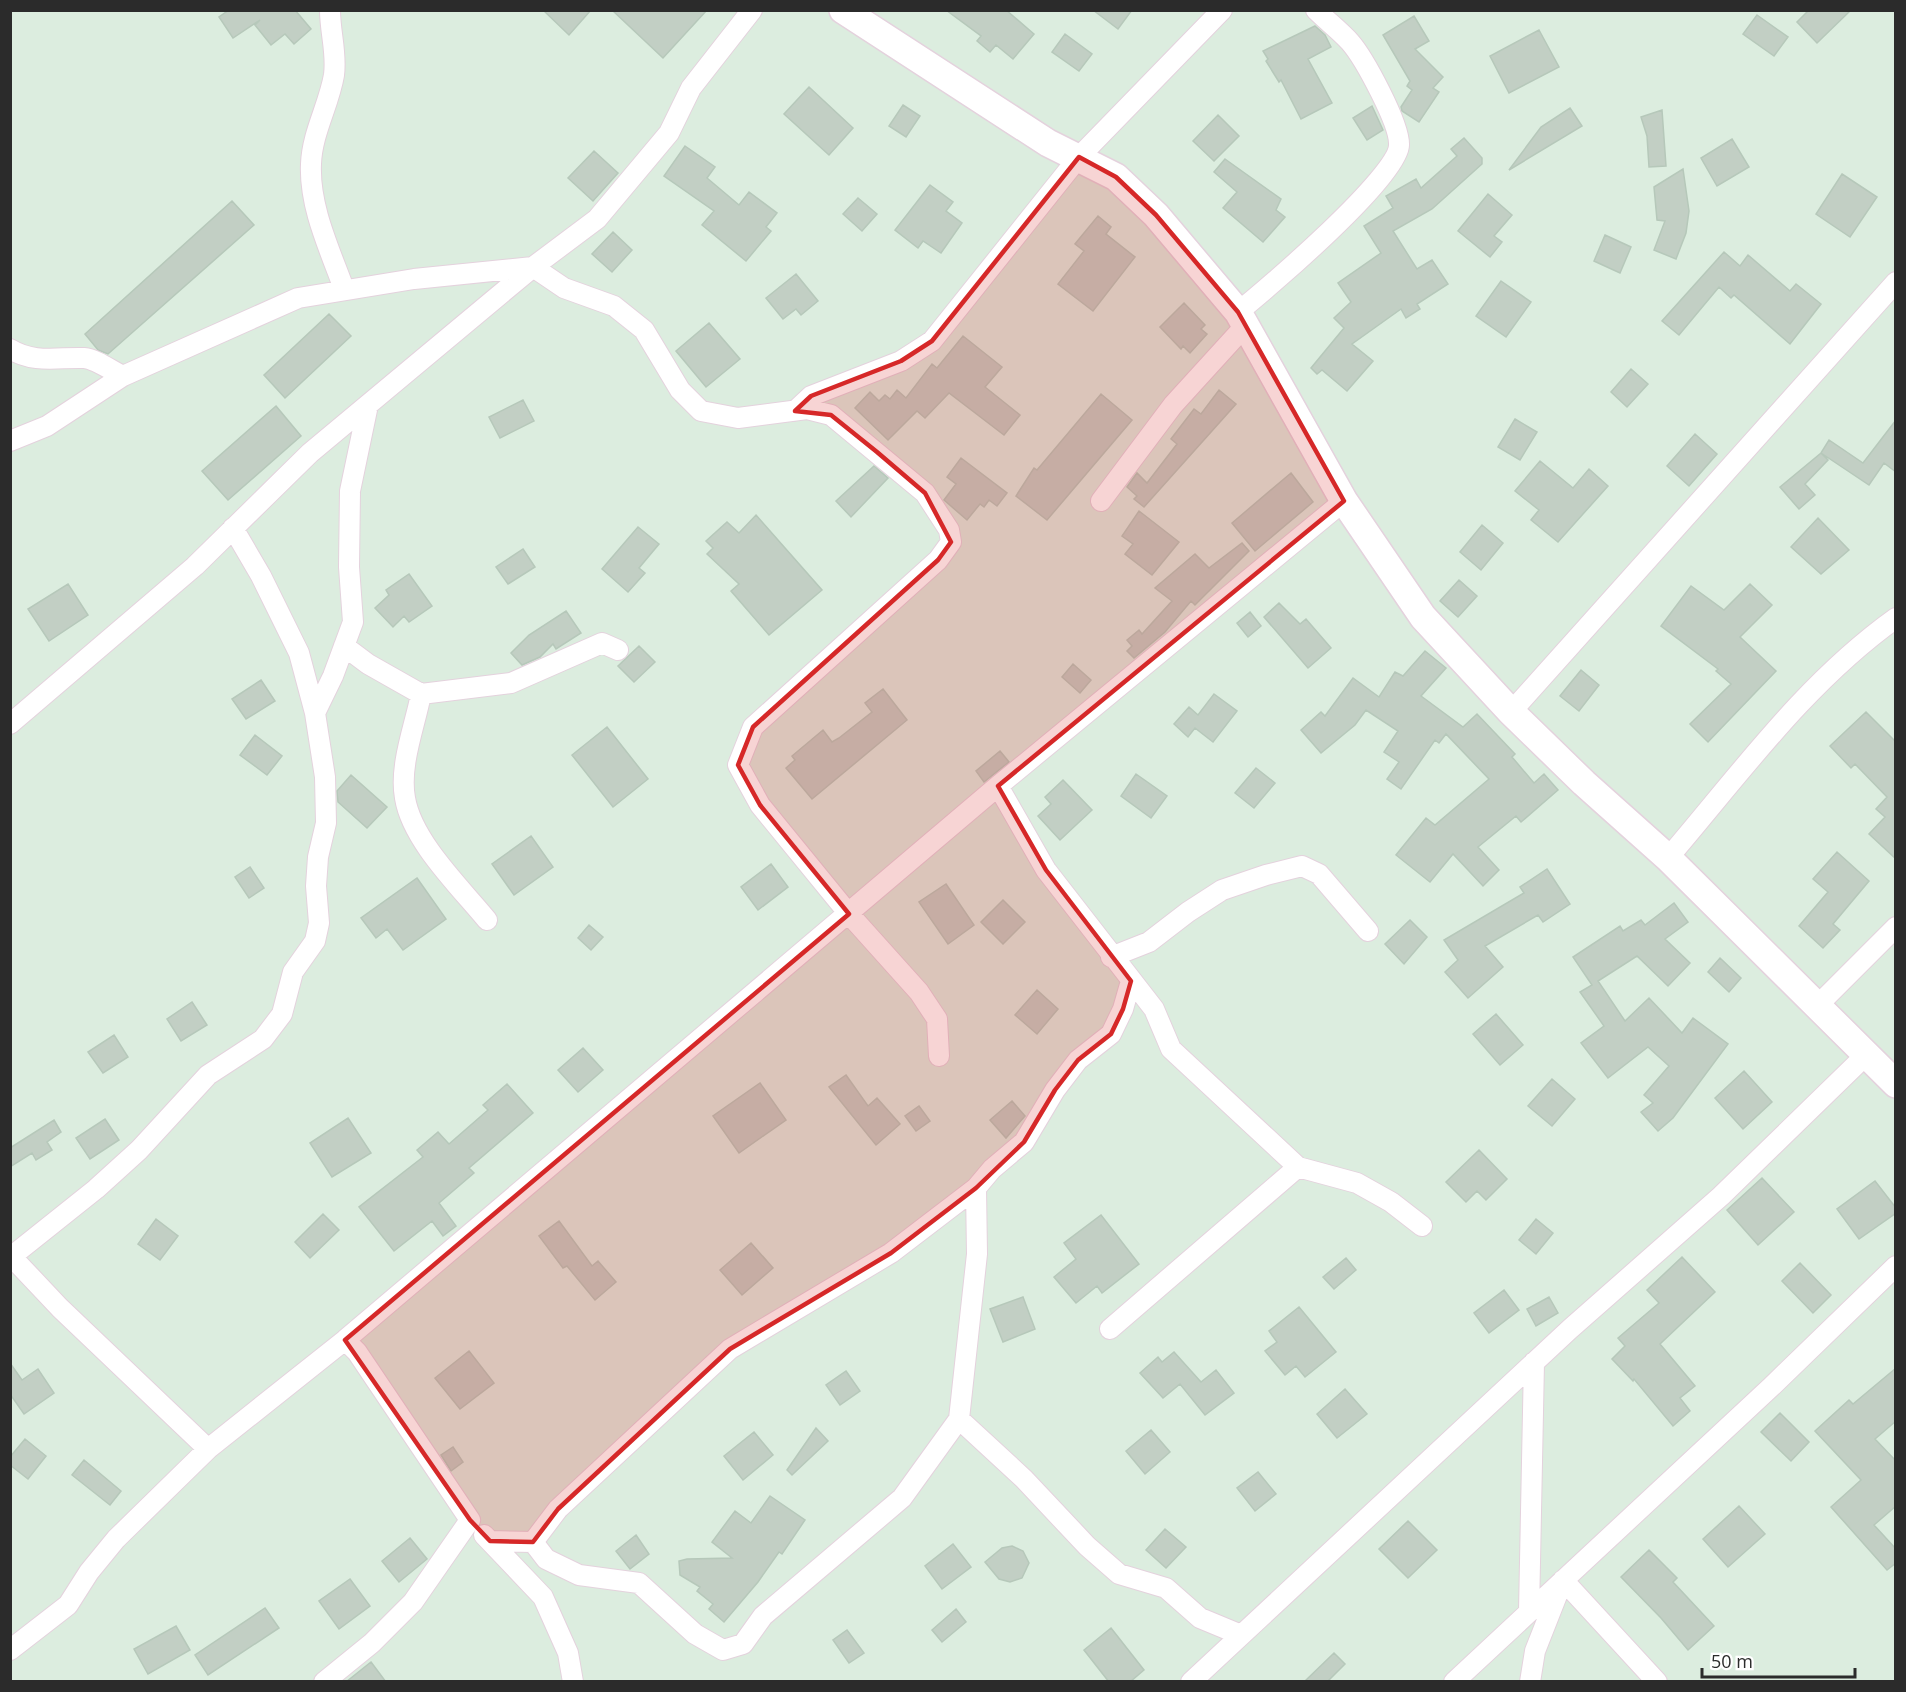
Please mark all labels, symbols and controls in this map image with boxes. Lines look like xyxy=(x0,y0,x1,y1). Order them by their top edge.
scale bar xyxy=(1702,1641,1855,1679)
text: 50 m xyxy=(1711,1649,1753,1673)

